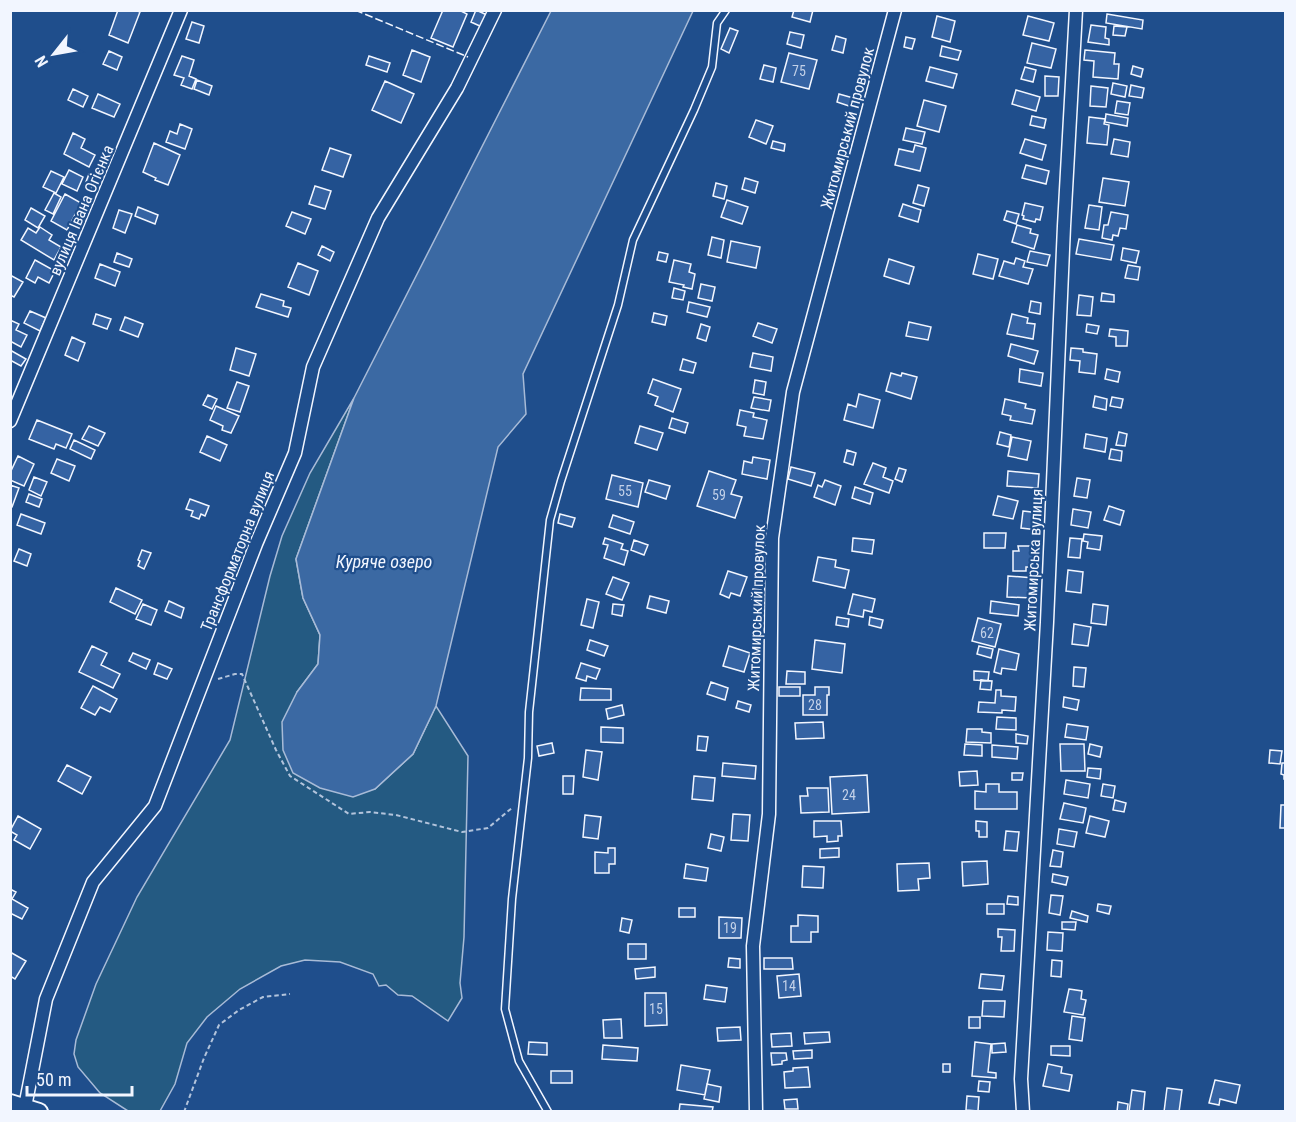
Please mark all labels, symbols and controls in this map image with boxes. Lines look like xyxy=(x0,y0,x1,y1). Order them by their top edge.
north arrow xyxy=(24,24,84,84)
street label: Житомирський провулок xyxy=(817,45,878,211)
text: N xyxy=(31,52,52,71)
house number: 75 xyxy=(792,63,806,79)
street label: вулиця Івана Огієнка xyxy=(45,142,118,278)
street label: Трансформаторна вулиця xyxy=(197,468,278,634)
house number: 55 xyxy=(618,483,632,499)
house number: 59 xyxy=(712,487,726,503)
street label: Житомирська вулиця xyxy=(1020,488,1047,632)
street label: Житомирський провулок xyxy=(744,524,769,692)
water label: Куряче озеро xyxy=(336,551,432,572)
house number: 62 xyxy=(980,625,994,641)
house number: 28 xyxy=(808,697,822,713)
house number: 24 xyxy=(842,787,856,803)
house number: 19 xyxy=(723,920,737,936)
house number: 14 xyxy=(782,978,796,994)
house number: 15 xyxy=(649,1001,663,1017)
scale bar xyxy=(27,1059,132,1097)
text: 50 m xyxy=(36,1069,71,1090)

